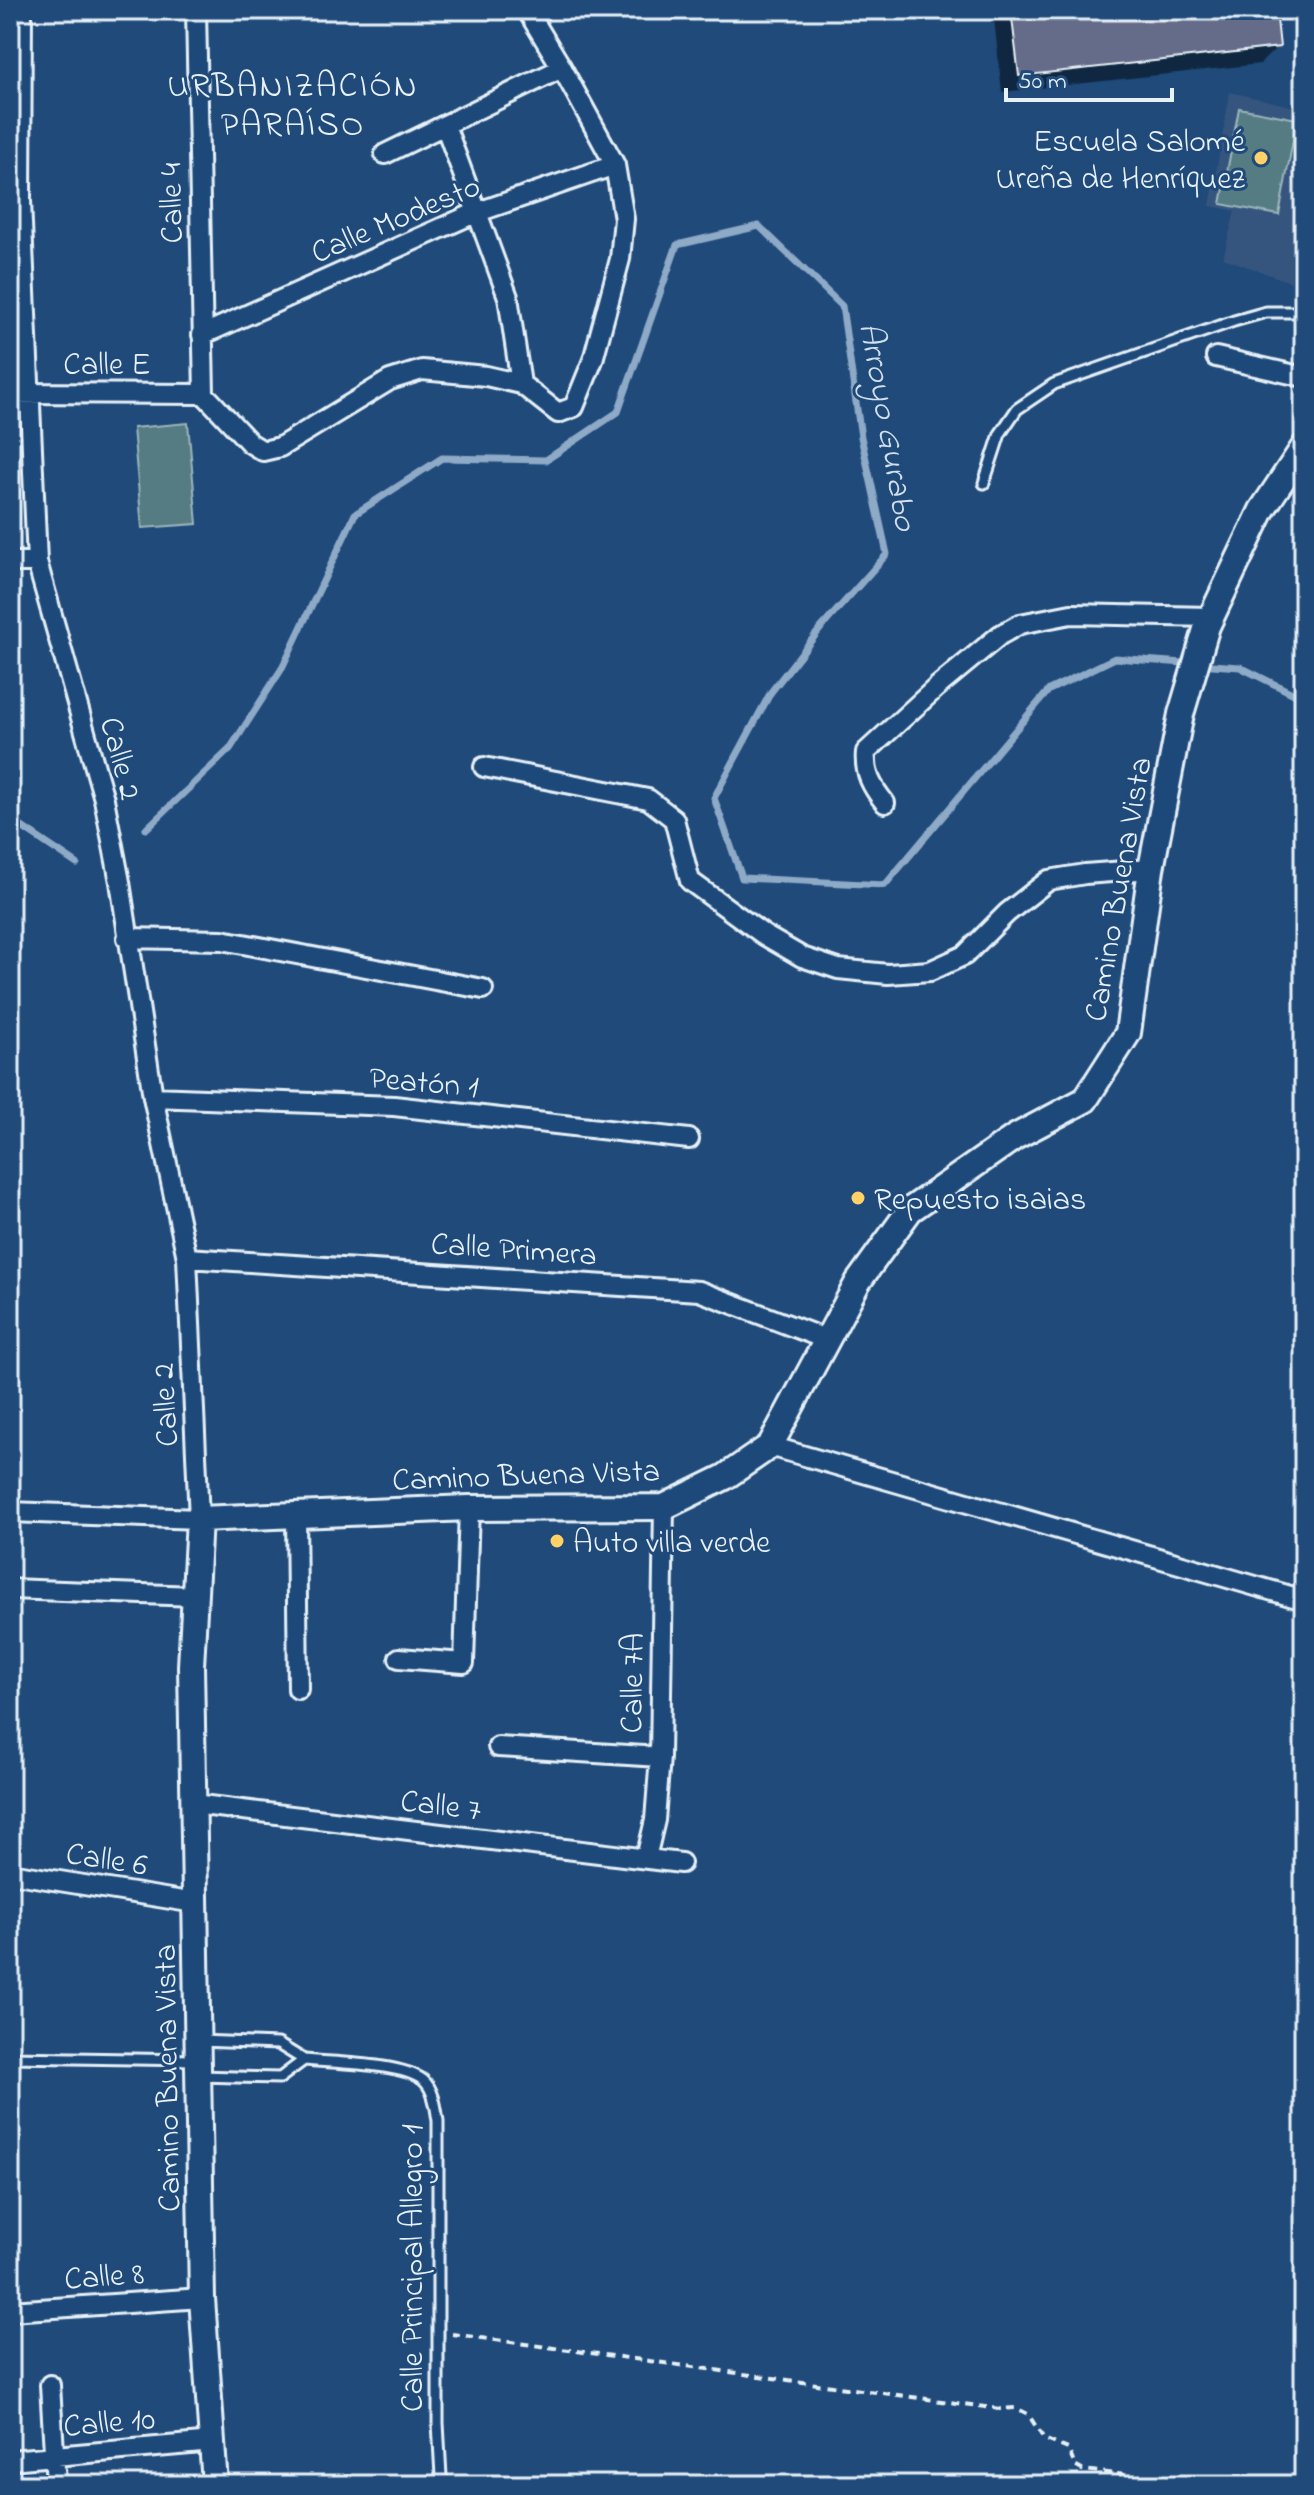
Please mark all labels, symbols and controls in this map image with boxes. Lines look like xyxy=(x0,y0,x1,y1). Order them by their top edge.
scale bar xyxy=(1006,52,1172,102)
district label: URBANIZACIÓN PARAÍSO xyxy=(167,63,419,152)
text: 50 m xyxy=(1018,65,1067,100)
place label: Escuela Salomé Ureña de Henríquez xyxy=(995,120,1246,204)
marker: Escuela Salomé Ureña de Henríquez xyxy=(1252,149,1270,167)
street label: Calle 4 xyxy=(149,162,198,244)
street label: Calle Modesto xyxy=(304,164,488,278)
water label: Arroyo Gurabo xyxy=(843,318,929,536)
street label: Calle E xyxy=(63,343,151,390)
street label: Calle 2 xyxy=(85,712,152,806)
street label: Camino Buena Vista xyxy=(1074,754,1167,1026)
street label: Peatón 1 xyxy=(367,1056,480,1113)
place label: Repuesto isaias xyxy=(874,1178,1086,1225)
marker: Repuesto isaias xyxy=(849,1189,867,1207)
street label: Calle Primera xyxy=(429,1222,598,1281)
street label: Calle 2 xyxy=(142,1362,193,1448)
street label: Camino Buena Vista xyxy=(392,1449,661,1506)
place label: Auto villa verde xyxy=(573,1521,771,1568)
marker: Auto villa verde xyxy=(548,1532,566,1550)
street label: Calle 7A xyxy=(610,1632,659,1734)
street label: Calle 7 xyxy=(397,1779,484,1836)
street label: Calle 6 xyxy=(62,1832,151,1891)
street label: Camino Buena Vista xyxy=(144,1944,195,2212)
street label: Calle Principal Allegro 1 xyxy=(391,2124,438,2412)
street label: Calle 8 xyxy=(63,2252,146,2305)
street label: Calle 10 xyxy=(61,2397,157,2452)

